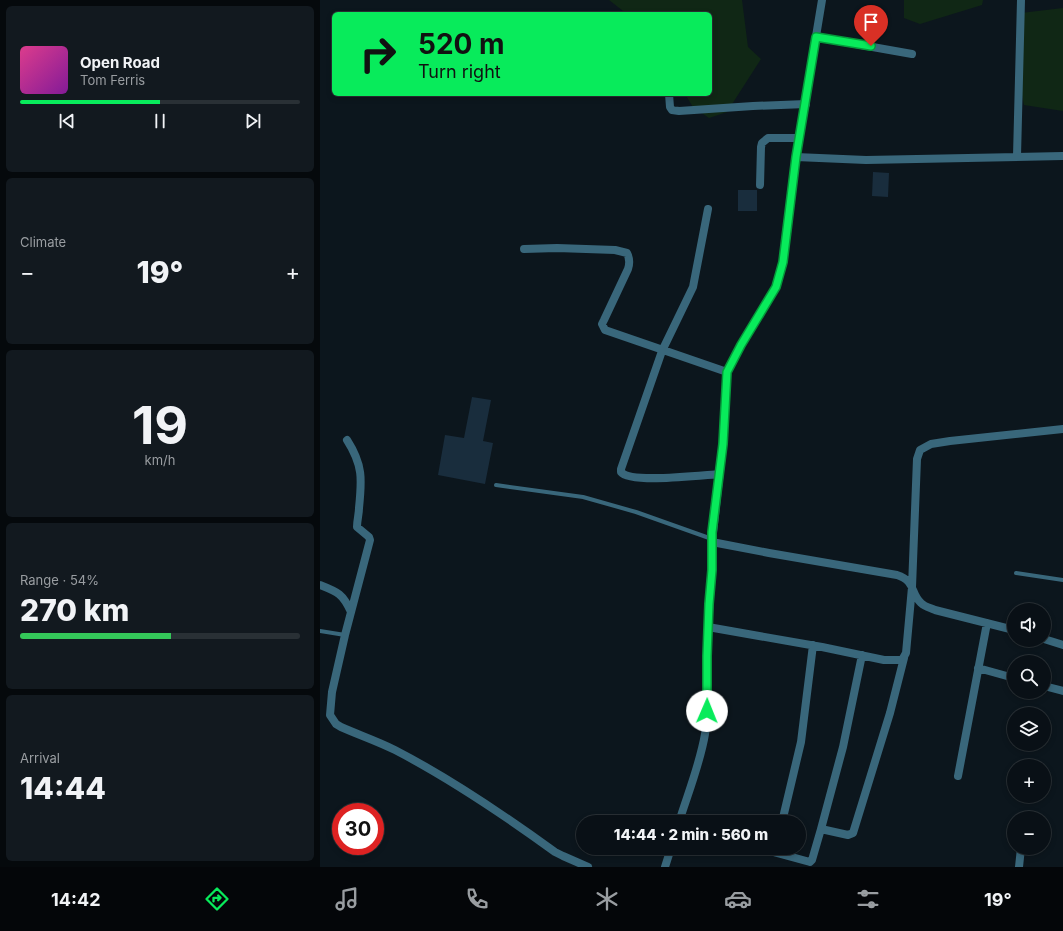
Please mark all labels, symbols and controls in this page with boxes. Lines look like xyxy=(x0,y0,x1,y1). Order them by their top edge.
pin xyxy=(854,5,888,46)
icon: arrive xyxy=(860,11,882,33)
text: 520 m xyxy=(418,27,505,61)
icon: right xyxy=(352,28,404,80)
text: Open Road xyxy=(80,53,160,72)
text: Turn right xyxy=(418,61,501,82)
text: Tom Ferris xyxy=(80,72,145,88)
icon: previous xyxy=(56,110,78,132)
icon: pause xyxy=(149,110,171,132)
icon: next xyxy=(242,110,264,132)
text: Climate xyxy=(20,234,66,250)
text: 19° xyxy=(137,254,183,290)
text: − xyxy=(20,259,35,285)
text: + xyxy=(285,259,300,285)
text: 19 xyxy=(132,394,188,457)
text: km/h xyxy=(145,452,175,468)
text: Range · 54% xyxy=(20,572,99,588)
text: 270 km xyxy=(20,592,129,628)
map controls xyxy=(1007,603,1051,855)
button: sound xyxy=(1007,603,1051,647)
button: search xyxy=(1007,655,1051,699)
position arrow xyxy=(686,690,728,732)
button: layers xyxy=(1007,707,1051,751)
text: Arrival xyxy=(20,750,60,766)
button: + xyxy=(1007,759,1051,803)
text: 14:44 xyxy=(20,770,106,806)
speed limit sign: 30 xyxy=(332,803,384,855)
button: − xyxy=(1007,811,1051,855)
text: 14:44 · 2 min · 560 m xyxy=(614,825,768,844)
icon: directions xyxy=(203,885,231,913)
icon: music xyxy=(333,885,361,913)
icon: phone xyxy=(463,885,491,913)
icon: climate xyxy=(593,885,621,913)
icon: car xyxy=(724,885,752,913)
icon: filters xyxy=(854,885,882,913)
text: 14:42 xyxy=(51,889,101,910)
text: 19° xyxy=(984,889,1012,910)

